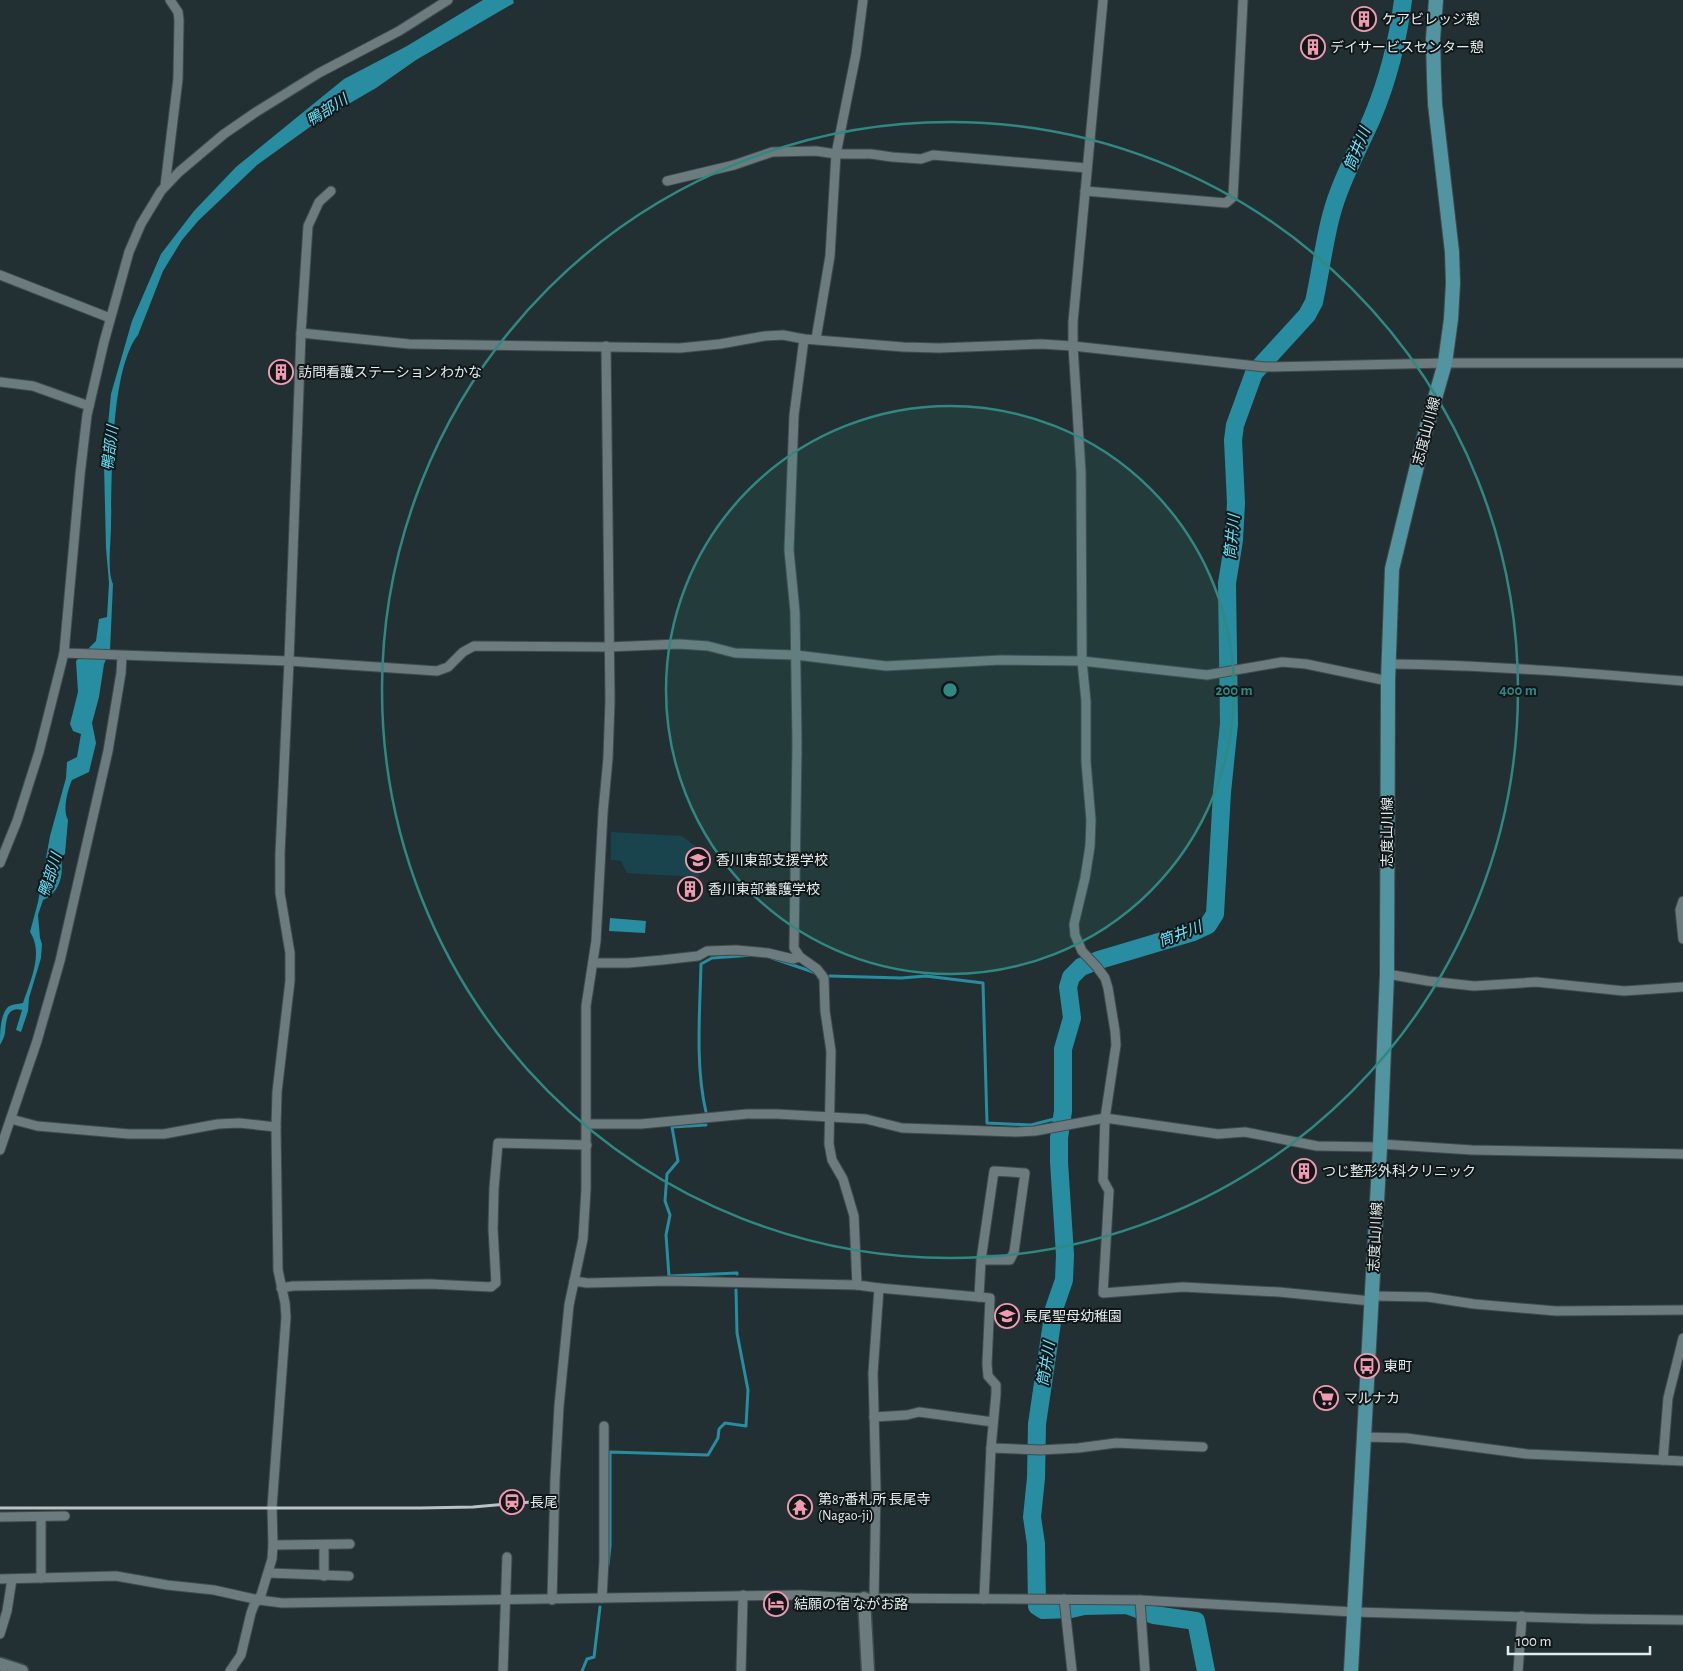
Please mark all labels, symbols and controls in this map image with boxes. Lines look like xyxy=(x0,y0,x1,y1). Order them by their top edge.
building icon: ケアビレッジ憩 xyxy=(1351,6,1377,32)
place label: ケアビレッジ憩 xyxy=(1382,12,1480,27)
building icon: デイサービスセンター憩 xyxy=(1300,34,1326,60)
place label: デイサービスセンター憩 xyxy=(1330,40,1484,55)
water label: 鴨部川 xyxy=(304,90,352,129)
water label: 筒井川 xyxy=(1341,123,1374,173)
building icon: 訪問看護ステーション わかな xyxy=(268,359,294,385)
place label: 訪問看護ステーション わかな xyxy=(298,365,482,380)
street label: 志度山川線 xyxy=(1410,395,1443,467)
water label: 鴨部川 xyxy=(99,423,121,471)
water label: 筒井川 xyxy=(1222,512,1242,560)
centre of rings xyxy=(941,681,959,699)
text: 200 m xyxy=(1215,683,1253,698)
text: 400 m xyxy=(1499,683,1537,698)
street label: 志度山川線 xyxy=(1380,797,1395,867)
school or university icon: 香川東部支援学校 xyxy=(685,847,711,873)
water label: 鴨部川 xyxy=(35,849,65,899)
place label: 香川東部支援学校 xyxy=(716,853,828,868)
building icon: 香川東部養護学校 xyxy=(677,876,703,902)
place label: 香川東部養護学校 xyxy=(708,882,820,897)
water label: 筒井川 xyxy=(1156,918,1206,950)
building icon: つじ整形外科クリニック xyxy=(1291,1158,1317,1184)
place label: つじ整形外科クリニック xyxy=(1322,1163,1476,1179)
street label: 志度山川線 xyxy=(1366,1202,1385,1272)
school or university icon: 長尾聖母幼稚園 xyxy=(994,1303,1020,1329)
place label: 長尾聖母幼稚園 xyxy=(1024,1309,1122,1324)
water label: 筒井川 xyxy=(1035,1339,1058,1387)
bus stop icon: 東町 xyxy=(1354,1353,1380,1379)
place label: 東町 xyxy=(1384,1359,1412,1374)
supermarket icon: マルナカ xyxy=(1313,1385,1339,1411)
place label: マルナカ xyxy=(1344,1391,1400,1406)
station icon: 長尾 xyxy=(499,1489,525,1515)
place label: 第87番札所 長尾寺 (Nagao-ji) xyxy=(818,1491,931,1523)
temple icon: 第87番札所 長尾寺 (Nagao-ji) xyxy=(787,1494,813,1520)
place label: 長尾 xyxy=(530,1496,558,1510)
hotel icon: 結願の宿 ながお路 xyxy=(763,1591,789,1617)
place label: 結願の宿 ながお路 xyxy=(794,1597,908,1612)
scale bar xyxy=(1508,1624,1650,1656)
text: 100 m xyxy=(1516,1634,1551,1649)

